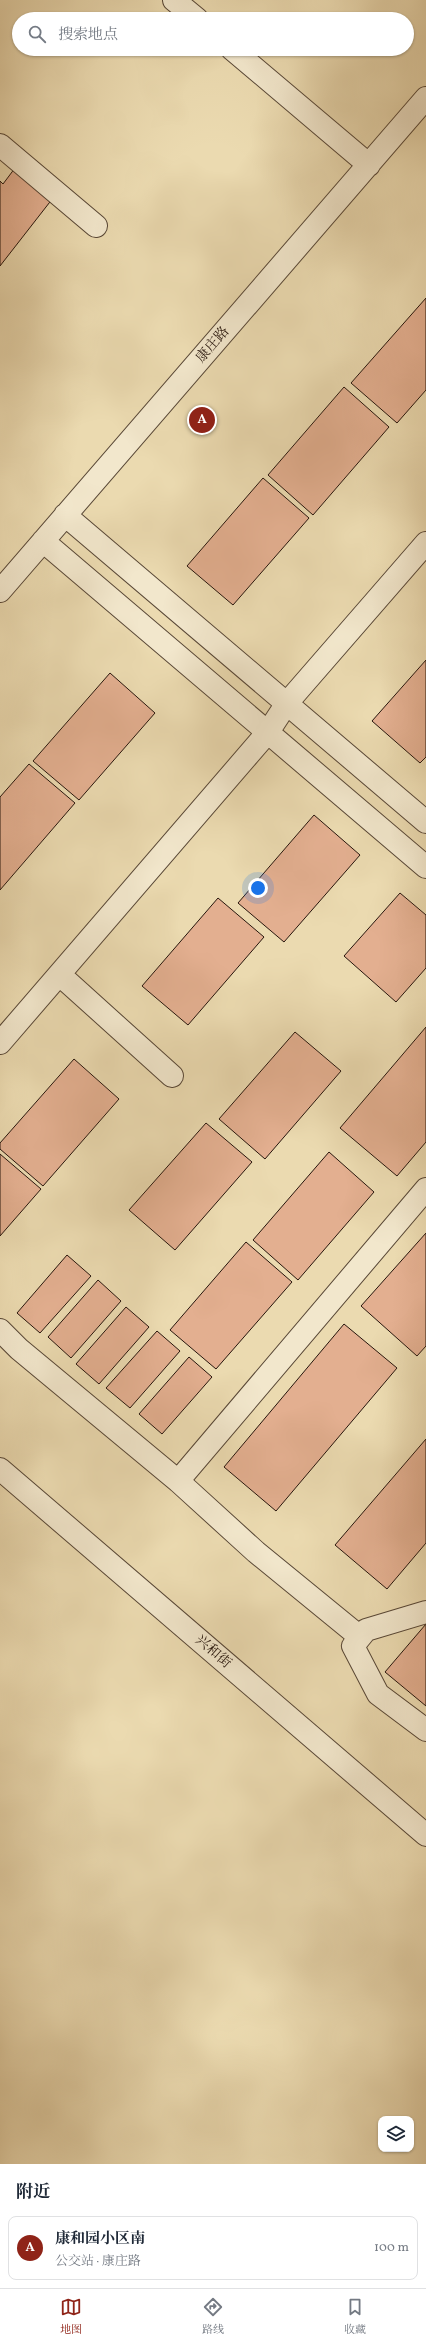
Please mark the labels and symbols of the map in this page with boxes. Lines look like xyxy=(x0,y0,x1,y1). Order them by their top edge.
street label: 康庄路 xyxy=(192,323,234,367)
pin: A xyxy=(189,405,215,435)
your location xyxy=(248,878,268,898)
street label: 兴和街 xyxy=(191,1631,235,1673)

